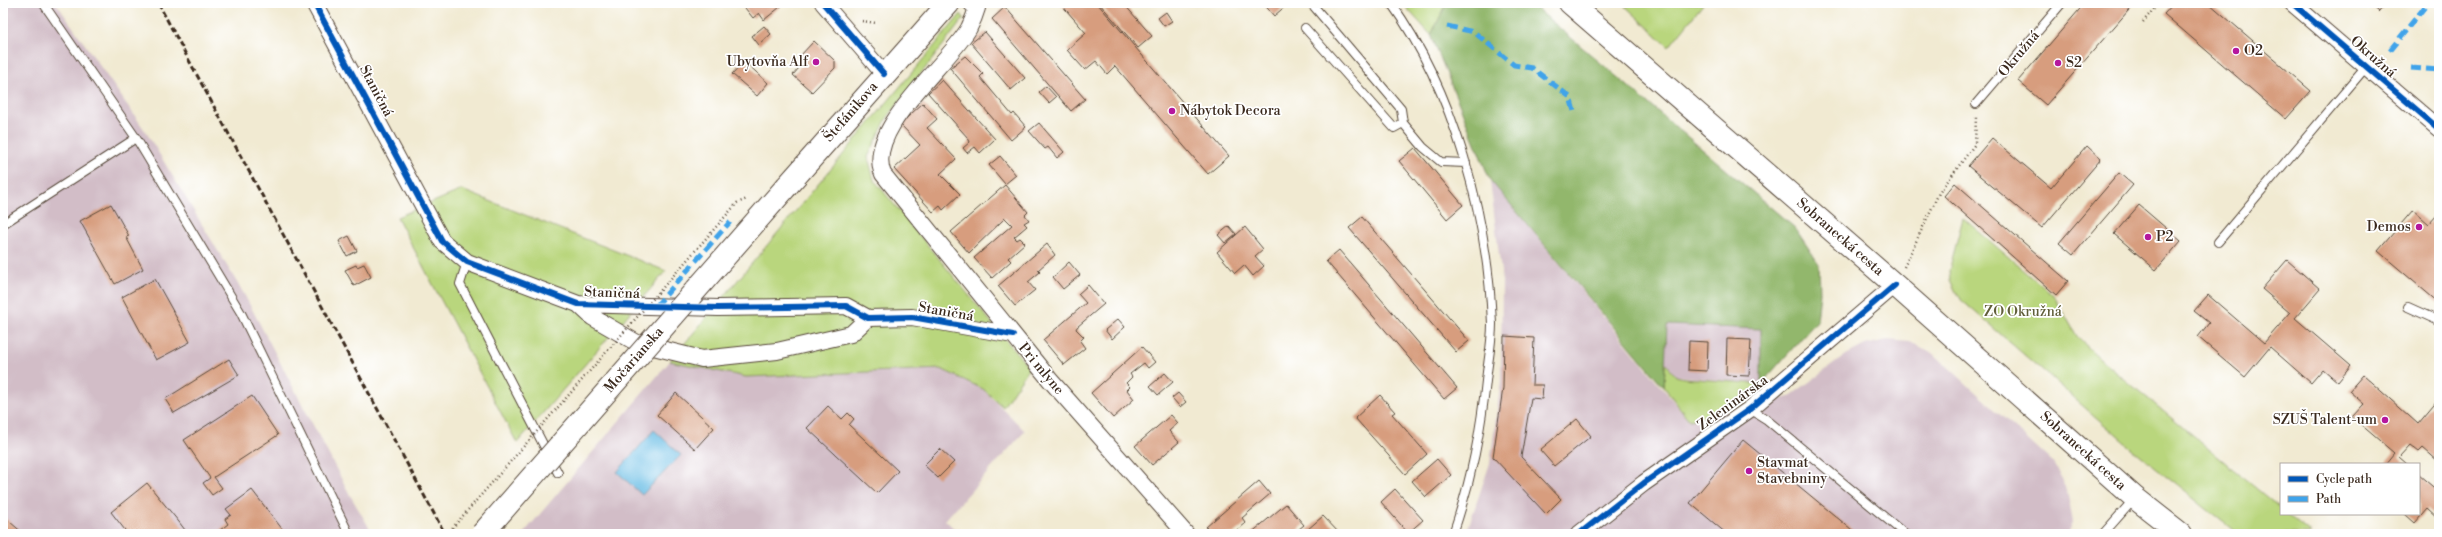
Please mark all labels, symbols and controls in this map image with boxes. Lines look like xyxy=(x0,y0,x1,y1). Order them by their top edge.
street label: Okružná xyxy=(1994,27,2044,81)
street label: Okružná xyxy=(2346,32,2400,82)
place label: O2 xyxy=(2244,42,2263,60)
marker: O2 xyxy=(2231,46,2241,56)
place label: Ubytovňa Alf xyxy=(727,53,809,71)
place label: S2 xyxy=(2066,54,2082,72)
marker: Ubytovňa Alf xyxy=(811,57,821,67)
marker: S2 xyxy=(2053,58,2063,68)
street label: Staničná xyxy=(355,62,397,121)
street label: Štefánikova xyxy=(818,76,883,146)
place label: Nábytok Decora xyxy=(1180,102,1282,120)
marker: Nábytok Decora xyxy=(1167,106,1177,116)
street label: Sobranecká cesta xyxy=(1793,194,1888,280)
place label: Demos xyxy=(2367,218,2411,236)
marker: Demos xyxy=(2414,222,2424,232)
place label: P2 xyxy=(2156,228,2174,246)
marker: P2 xyxy=(2143,232,2153,242)
street label: Staničná xyxy=(584,283,641,303)
street label: Staničná xyxy=(917,298,976,326)
park label: ZO Okružná xyxy=(1984,303,2063,321)
street label: Močarianska xyxy=(600,323,668,397)
street label: Pri mlyne xyxy=(1014,339,1068,399)
street label: Zeleninárska xyxy=(1694,371,1773,435)
street label: Sobranecká cesta xyxy=(2036,408,2131,495)
place label: SZUŠ Talent-um xyxy=(2273,409,2377,429)
marker: SZUŠ Talent-um xyxy=(2380,415,2390,425)
place label: Stavmat Stavebniny xyxy=(1757,454,1827,488)
legend xyxy=(2280,463,2420,515)
marker: Stavmat Stavebniny xyxy=(1744,466,1754,476)
text: Cycle path xyxy=(2316,472,2372,487)
text: Path xyxy=(2316,492,2341,507)

